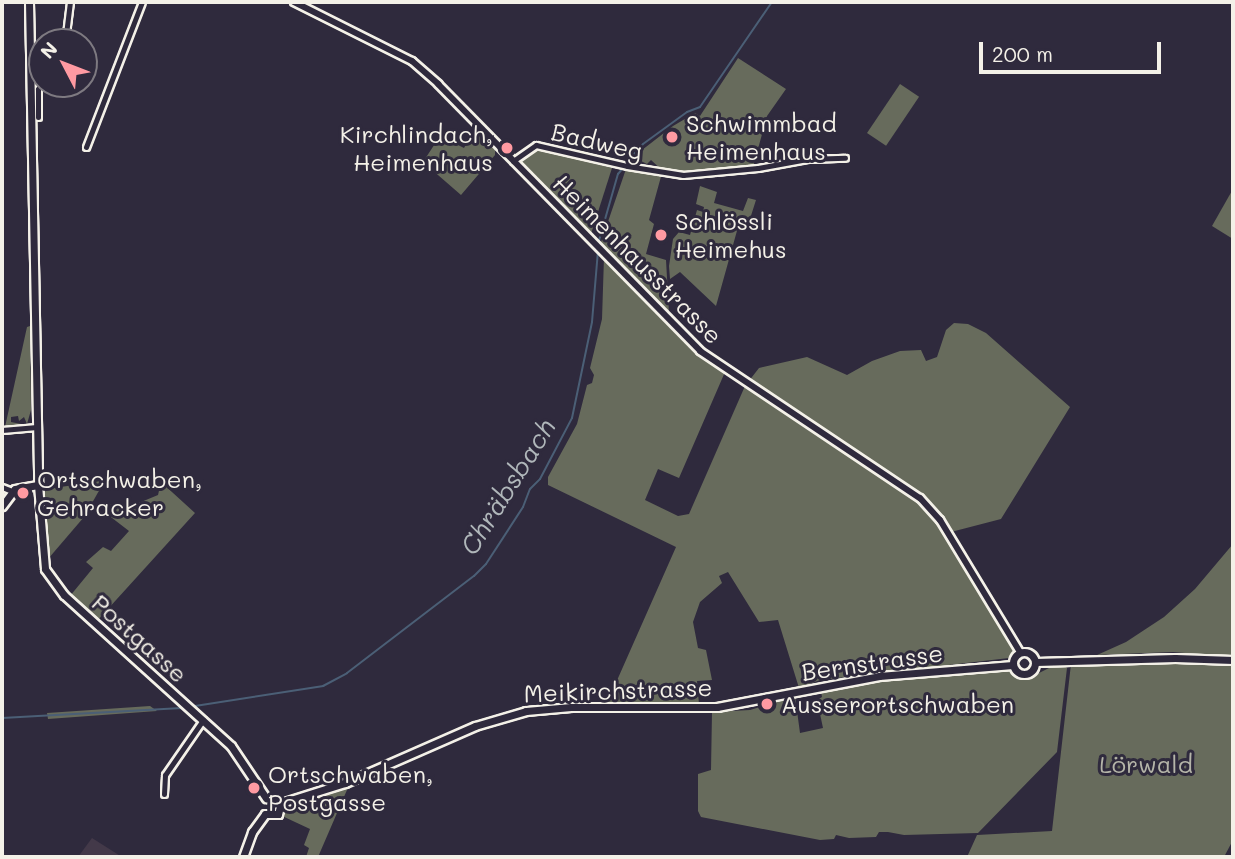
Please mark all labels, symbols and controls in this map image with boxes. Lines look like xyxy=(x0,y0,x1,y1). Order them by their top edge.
north arrow xyxy=(28,28,98,98)
scale bar xyxy=(983,28,1165,72)
text: N xyxy=(34,36,63,64)
text: 200 m xyxy=(992,40,1053,67)
place label: Schwimmbad Heimenhaus xyxy=(686,109,837,165)
street label: Badweg xyxy=(549,117,645,165)
place label: Kirchlindach, Heimenhaus xyxy=(340,120,493,176)
marker: Schwimmbad Heimenhaus xyxy=(664,129,680,145)
marker: Kirchlindach, Heimenhaus xyxy=(499,140,515,156)
street label: Heimenhausstrasse xyxy=(547,168,729,350)
place label: Schlössli Heimehus xyxy=(675,207,787,263)
marker: Schlössli Heimehus xyxy=(653,227,669,243)
water label: Chräbsbach xyxy=(454,413,562,561)
place label: Ortschwaben, Gehracker xyxy=(37,465,202,521)
marker: Ortschwaben, Gehracker xyxy=(15,485,31,501)
street label: Postgasse xyxy=(86,588,194,688)
street label: Bernstrasse xyxy=(799,638,945,686)
street label: Meikirchstrasse xyxy=(523,672,713,708)
place label: Ausserortschwaben xyxy=(781,690,1014,718)
marker: Ausserortschwaben xyxy=(759,696,775,712)
park label: Lörwald xyxy=(1099,750,1193,778)
place label: Ortschwaben, Postgasse xyxy=(268,760,433,816)
marker: Ortschwaben, Postgasse xyxy=(246,780,262,796)

